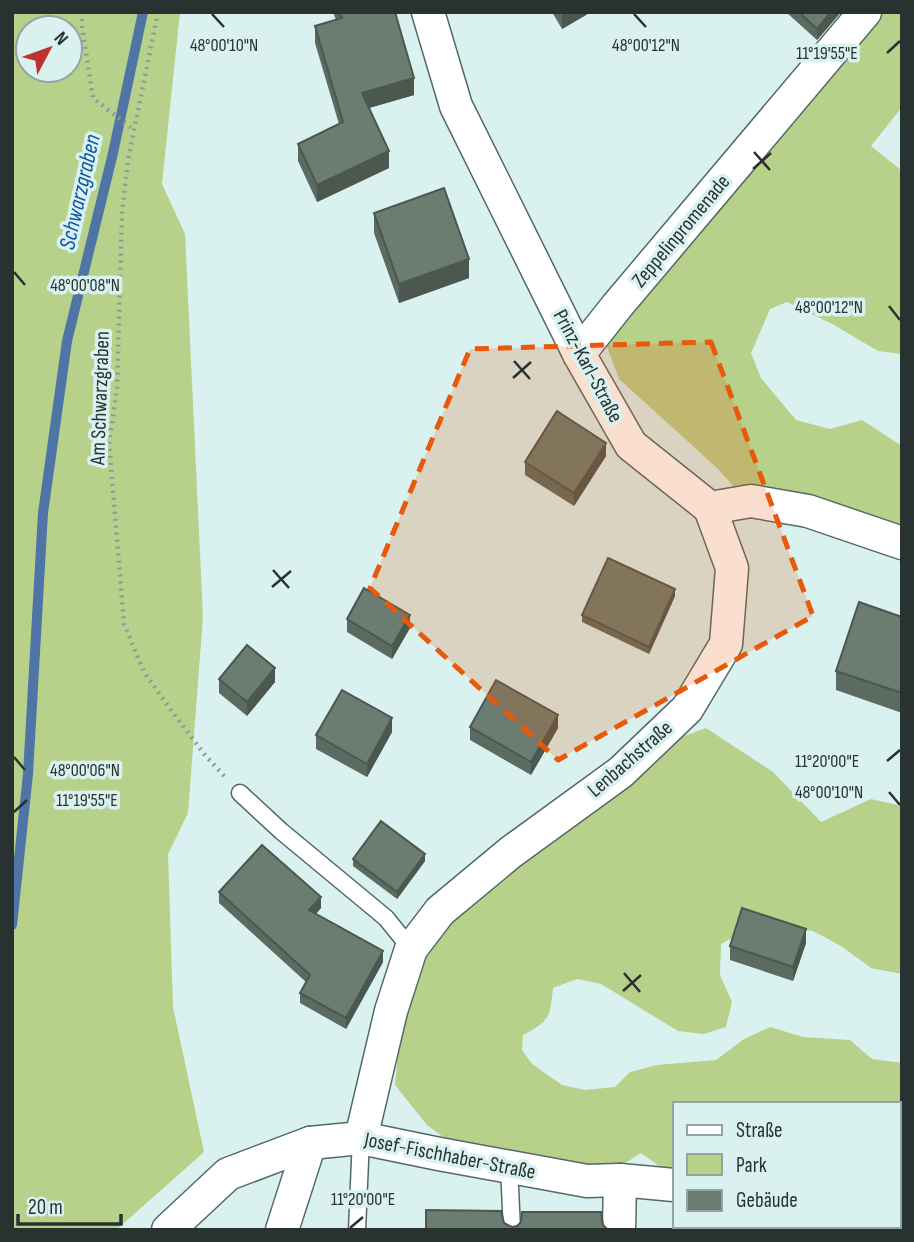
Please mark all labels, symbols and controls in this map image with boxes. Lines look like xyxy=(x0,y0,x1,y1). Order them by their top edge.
north arrow xyxy=(14,14,84,84)
text: N xyxy=(49,27,73,50)
text: 48°00'10"N xyxy=(190,35,258,56)
text: 48°00'12"N xyxy=(612,35,680,56)
text: 11°19'55"E xyxy=(796,43,858,64)
water label: Schwarzgraben xyxy=(53,131,107,252)
street label: Zeppelinpromenade xyxy=(627,170,735,292)
text: 48°00'08"N xyxy=(50,275,120,296)
text: 48°00'12"N xyxy=(795,297,863,318)
street label: Prinz-Karl-Straße xyxy=(548,305,628,427)
street label: Am Schwarzgraben xyxy=(85,331,115,466)
street label: Lenbachstraße xyxy=(583,715,677,803)
text: 11°20'00"E xyxy=(795,751,859,772)
text: 48°00'06"N xyxy=(50,760,120,781)
text: 48°00'10"N xyxy=(795,782,863,803)
text: 11°19'55"E xyxy=(56,790,118,811)
legend xyxy=(673,1102,900,1228)
text: Straße xyxy=(736,1118,782,1143)
street label: Josef-Fischhaber-Straße xyxy=(361,1127,538,1185)
text: Park xyxy=(736,1153,767,1178)
scale bar xyxy=(18,1182,121,1226)
text: Gebäude xyxy=(736,1188,798,1213)
text: 11°20'00"E xyxy=(331,1189,395,1210)
text: 20 m xyxy=(28,1195,63,1220)

